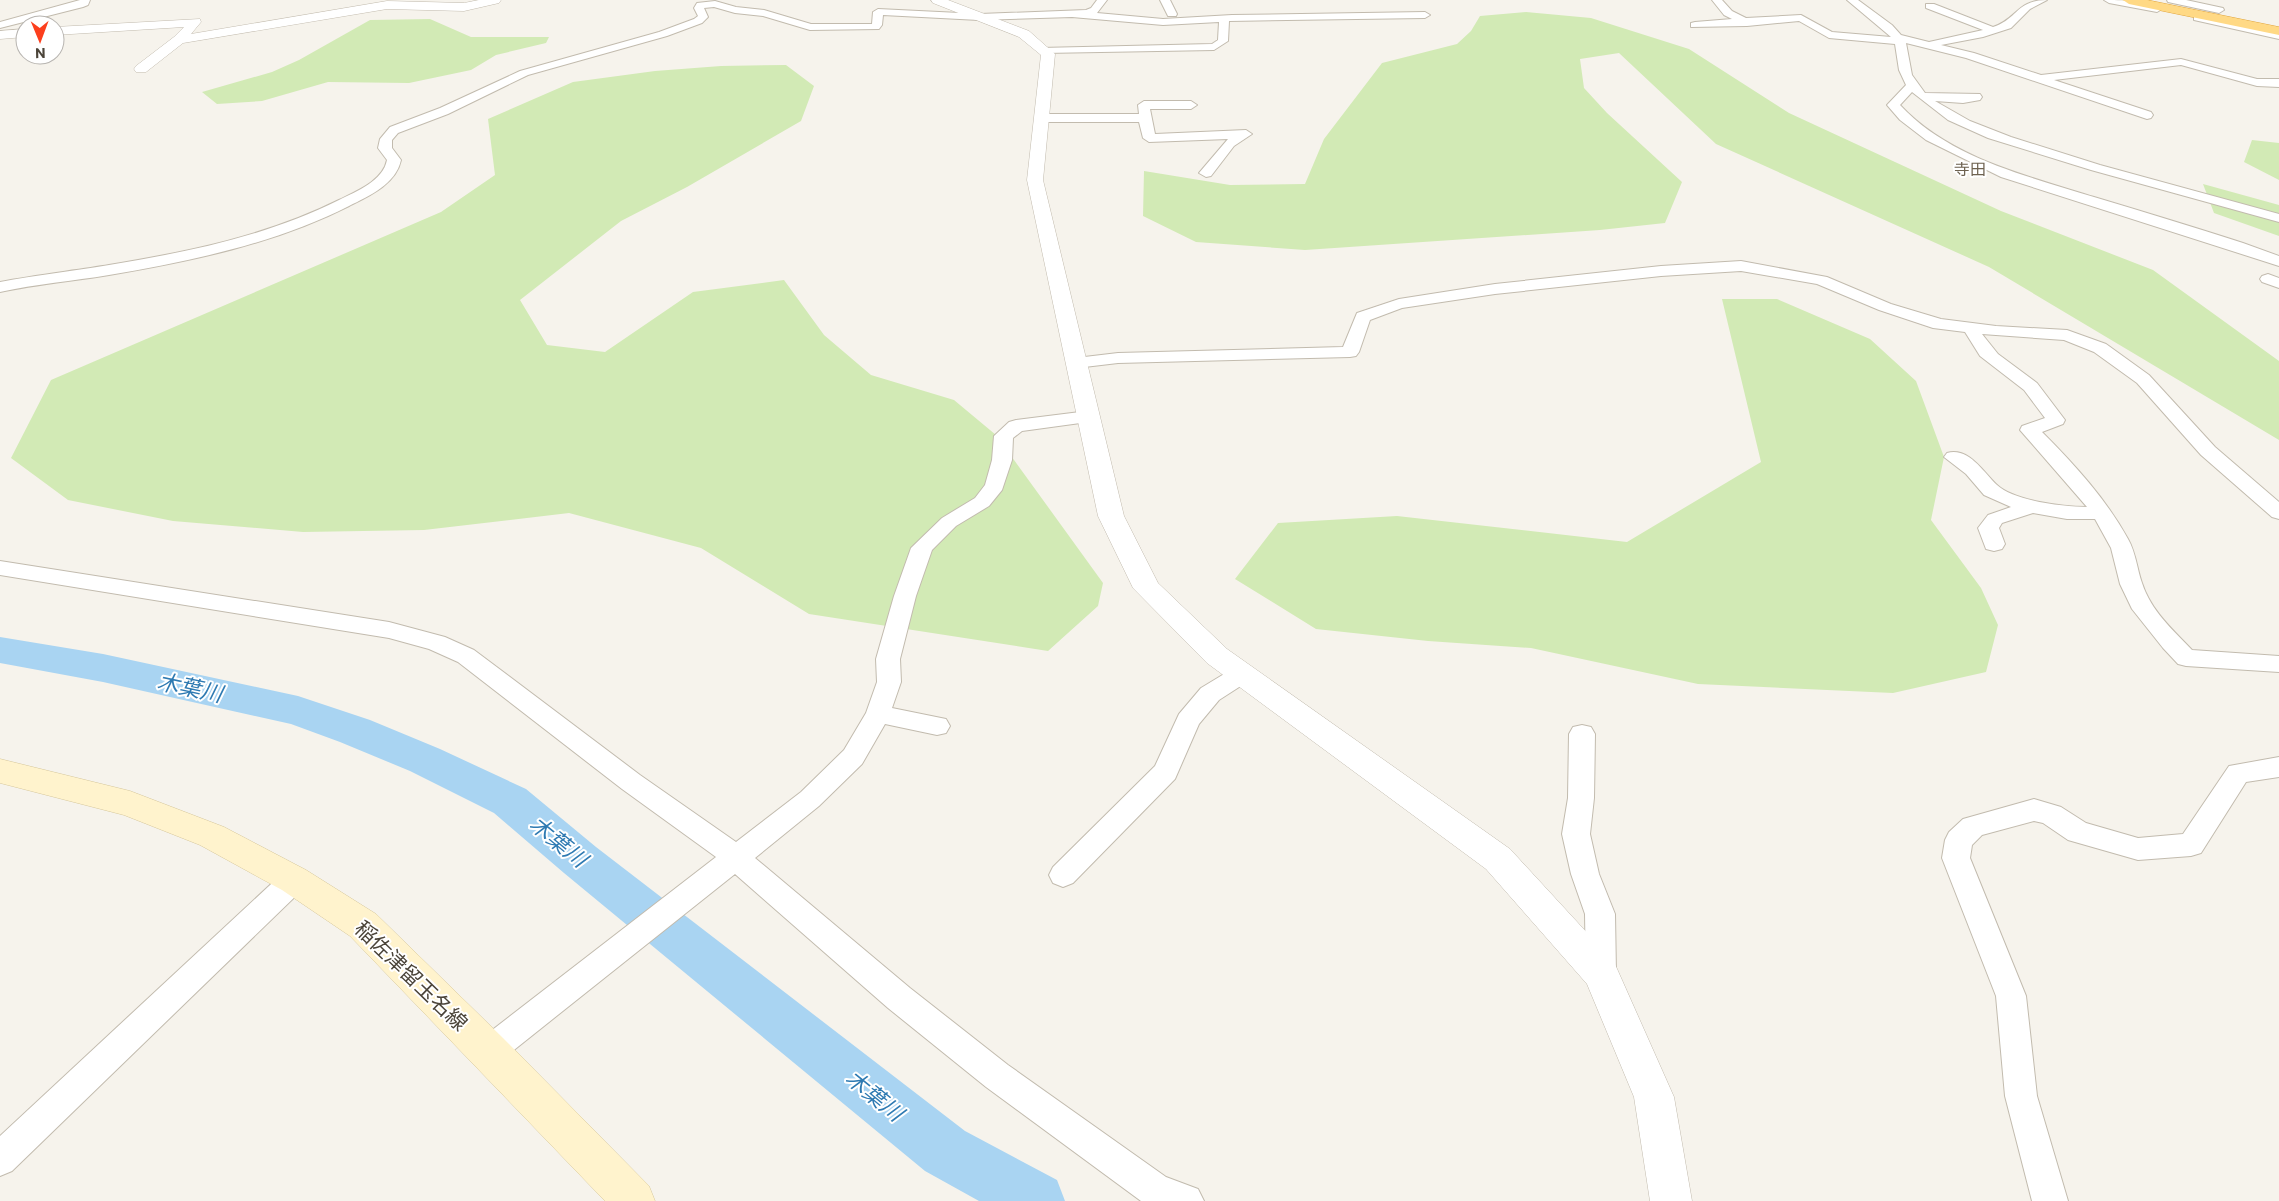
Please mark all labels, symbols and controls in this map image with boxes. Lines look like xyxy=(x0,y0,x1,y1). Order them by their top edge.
north arrow xyxy=(15,15,65,65)
text: N xyxy=(35,45,46,62)
district label: 寺田 xyxy=(1954,159,1986,178)
water label: 木葉川 xyxy=(155,667,227,707)
water label: 木葉川 xyxy=(525,810,595,874)
street label: 稲佐津留玉名線 xyxy=(350,915,474,1035)
water label: 木葉川 xyxy=(841,1064,911,1128)

